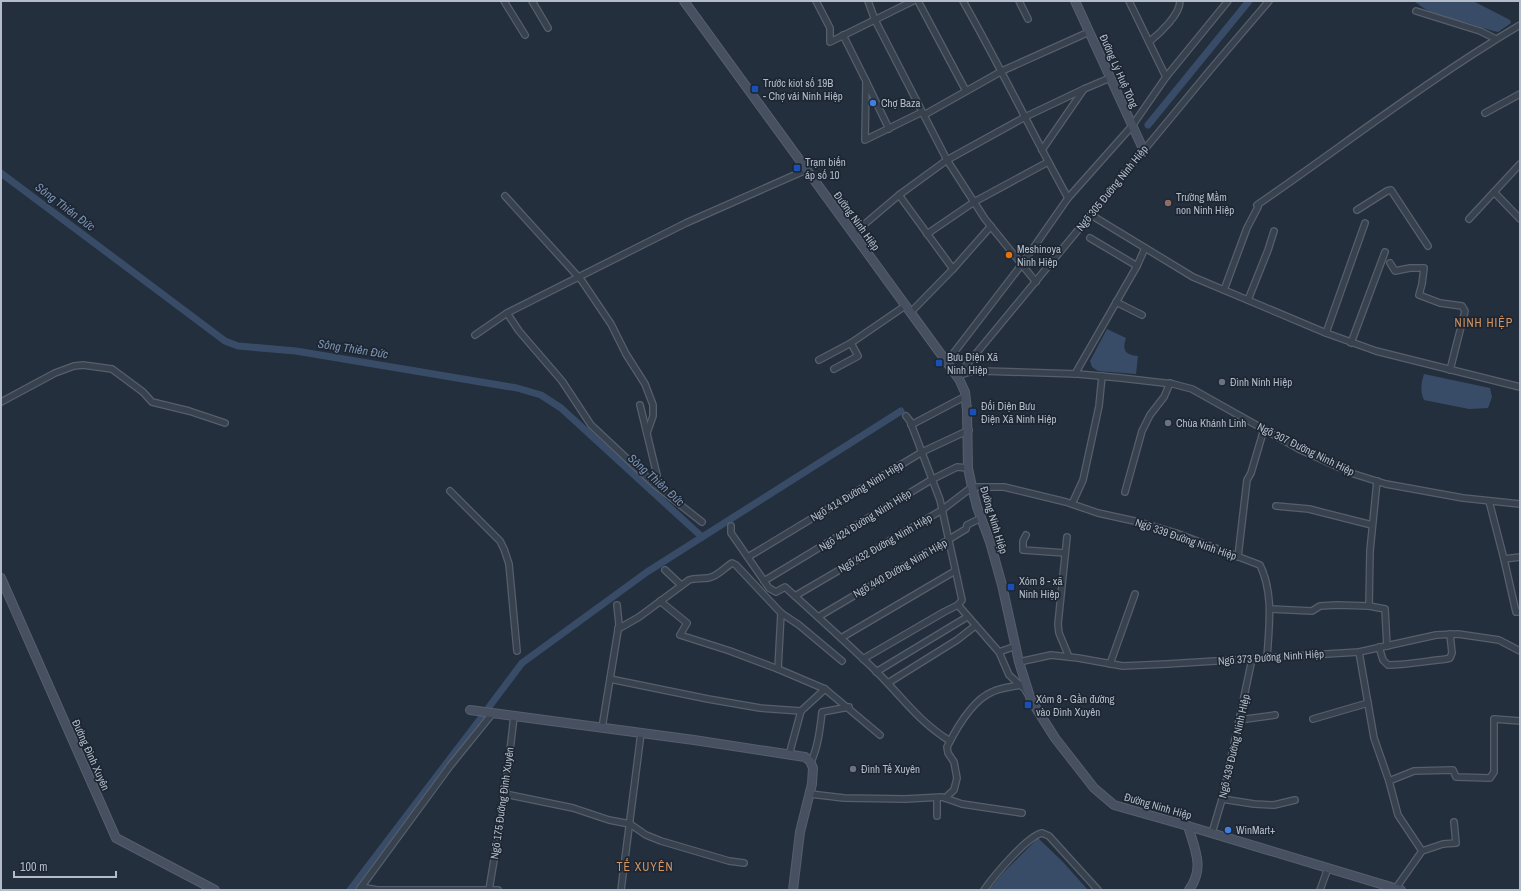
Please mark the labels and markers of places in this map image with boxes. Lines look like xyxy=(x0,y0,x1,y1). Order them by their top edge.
place label: Trước kiot số 19B - Chợ vải Ninh Hiệp xyxy=(763,76,843,103)
marker: Trước kiot số 19B - Chợ vải Ninh Hiệp xyxy=(750,84,760,94)
place label: Chợ Baza xyxy=(881,96,921,110)
marker: Chợ Baza xyxy=(868,98,878,108)
place label: Trạm biến áp số 10 xyxy=(805,155,846,182)
marker: Trạm biến áp số 10 xyxy=(792,163,802,173)
place label: Trường Mầm non Ninh Hiệp xyxy=(1176,190,1234,217)
marker: Trường Mầm non Ninh Hiệp xyxy=(1163,198,1173,208)
place label: Meshinoya Ninh Hiệp xyxy=(1017,242,1061,269)
marker: Meshinoya Ninh Hiệp xyxy=(1004,250,1014,260)
place label: Bưu Điện Xã Ninh Hiệp xyxy=(947,350,998,377)
marker: Bưu Điện Xã Ninh Hiệp xyxy=(934,358,944,368)
place label: Đình Ninh Hiệp xyxy=(1230,375,1292,389)
marker: Đình Ninh Hiệp xyxy=(1217,377,1227,387)
place label: Đối Diện Bưu Điện Xã Ninh Hiệp xyxy=(981,399,1057,426)
marker: Đối Diện Bưu Điện Xã Ninh Hiệp xyxy=(968,407,978,417)
place label: Chùa Khánh Linh xyxy=(1176,416,1246,430)
marker: Chùa Khánh Linh xyxy=(1163,418,1173,428)
place label: Xóm 8 - xã Ninh Hiệp xyxy=(1019,574,1062,601)
marker: Xóm 8 - xã Ninh Hiệp xyxy=(1006,582,1016,592)
place label: Xóm 8 - Gần đường vào Đình Xuyên xyxy=(1036,692,1115,719)
marker: Xóm 8 - Gần đường vào Đình Xuyên xyxy=(1023,700,1033,710)
place label: Đình Tế Xuyên xyxy=(861,762,920,776)
marker: Đình Tế Xuyên xyxy=(848,764,858,774)
place label: WinMart+ xyxy=(1236,823,1275,837)
marker: WinMart+ xyxy=(1223,825,1233,835)

